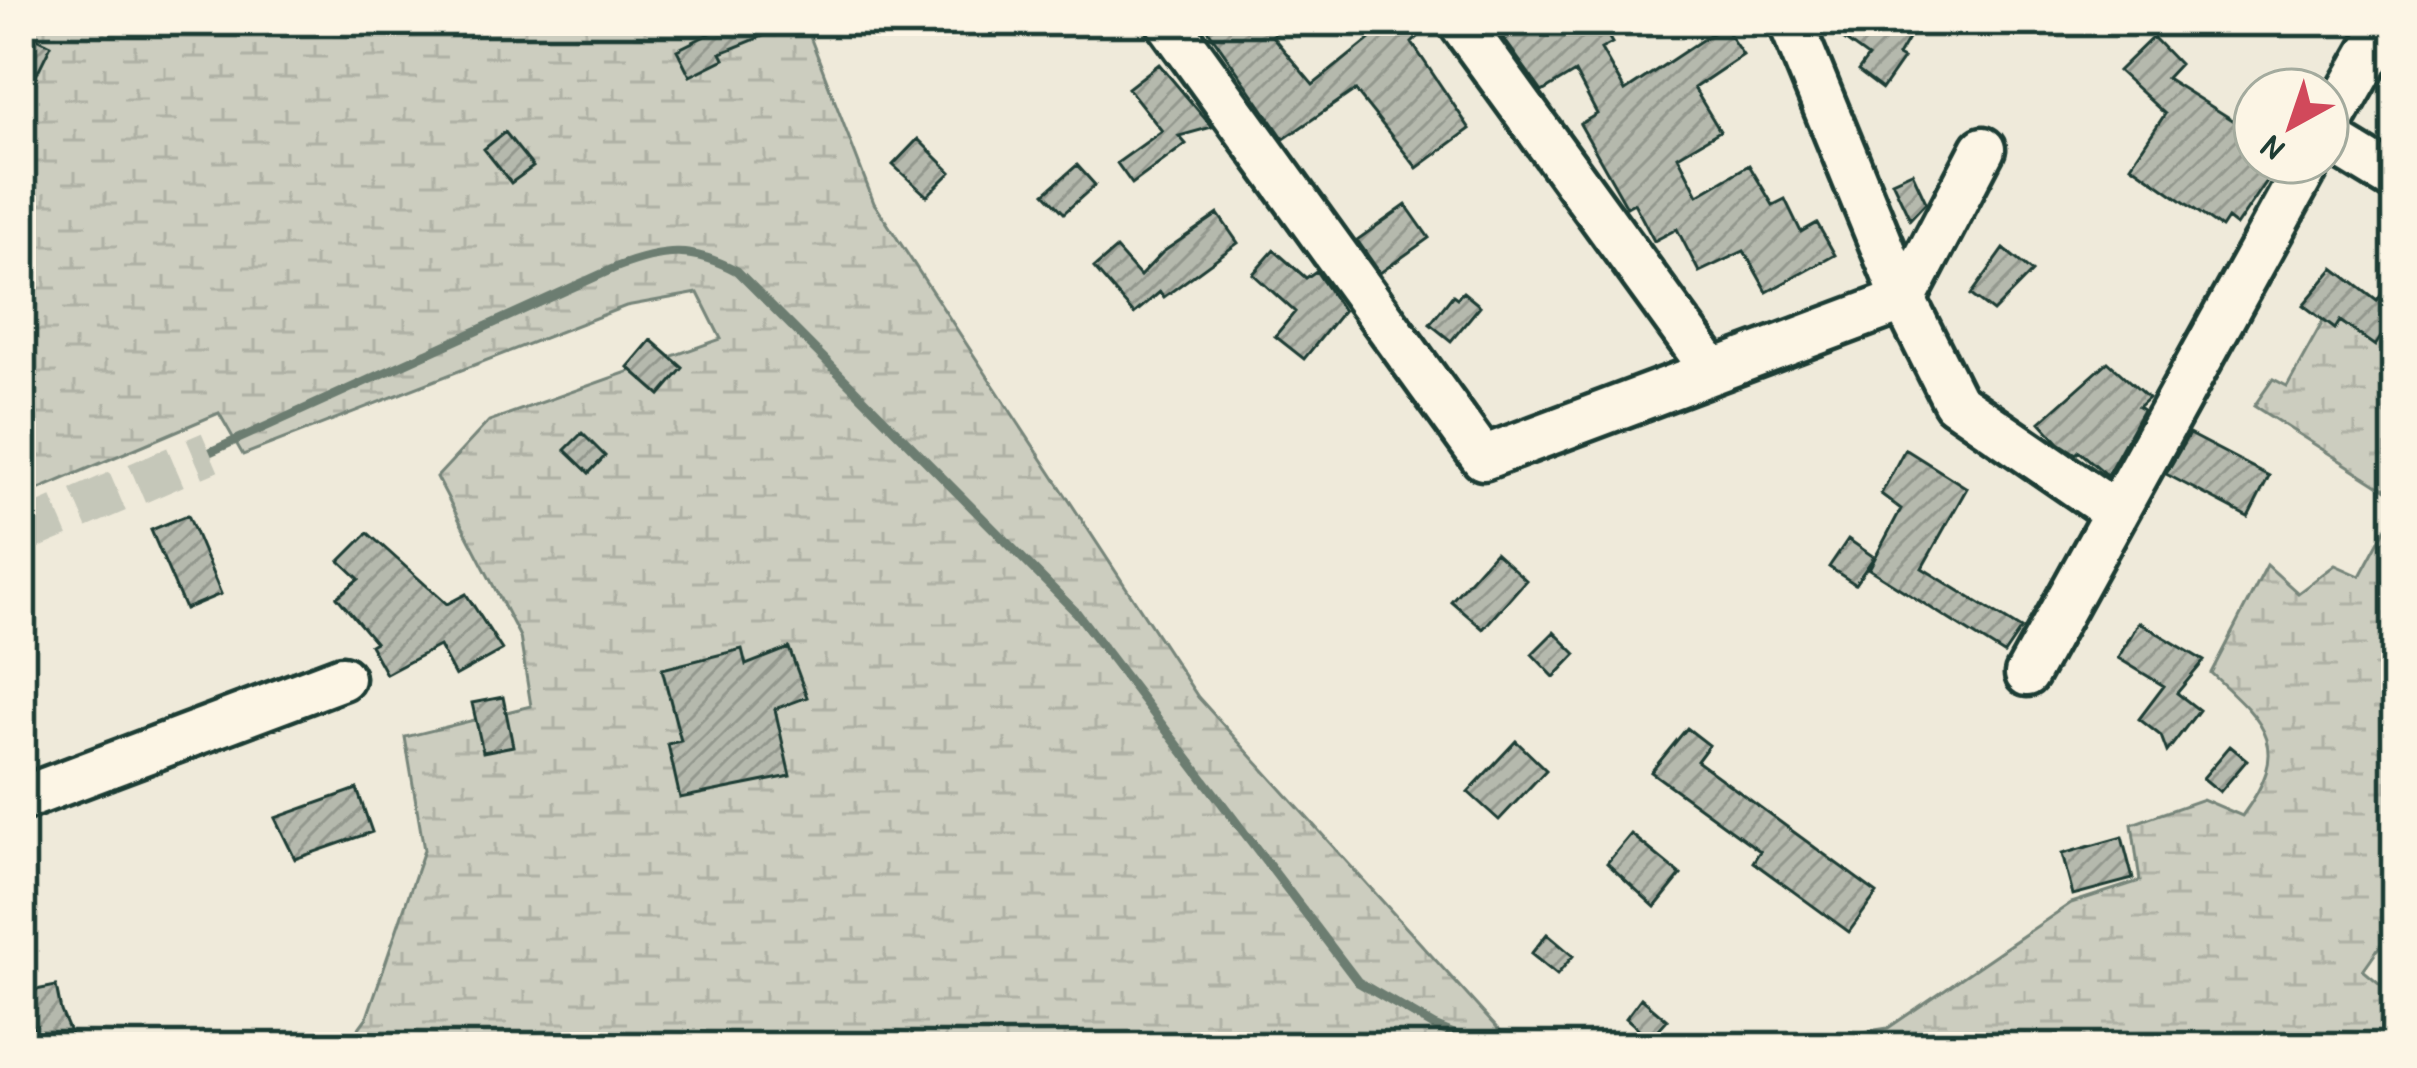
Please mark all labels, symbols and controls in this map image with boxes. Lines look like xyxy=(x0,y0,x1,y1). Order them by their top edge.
north arrow xyxy=(2231,66,2351,186)
text: N xyxy=(2251,126,2293,171)

